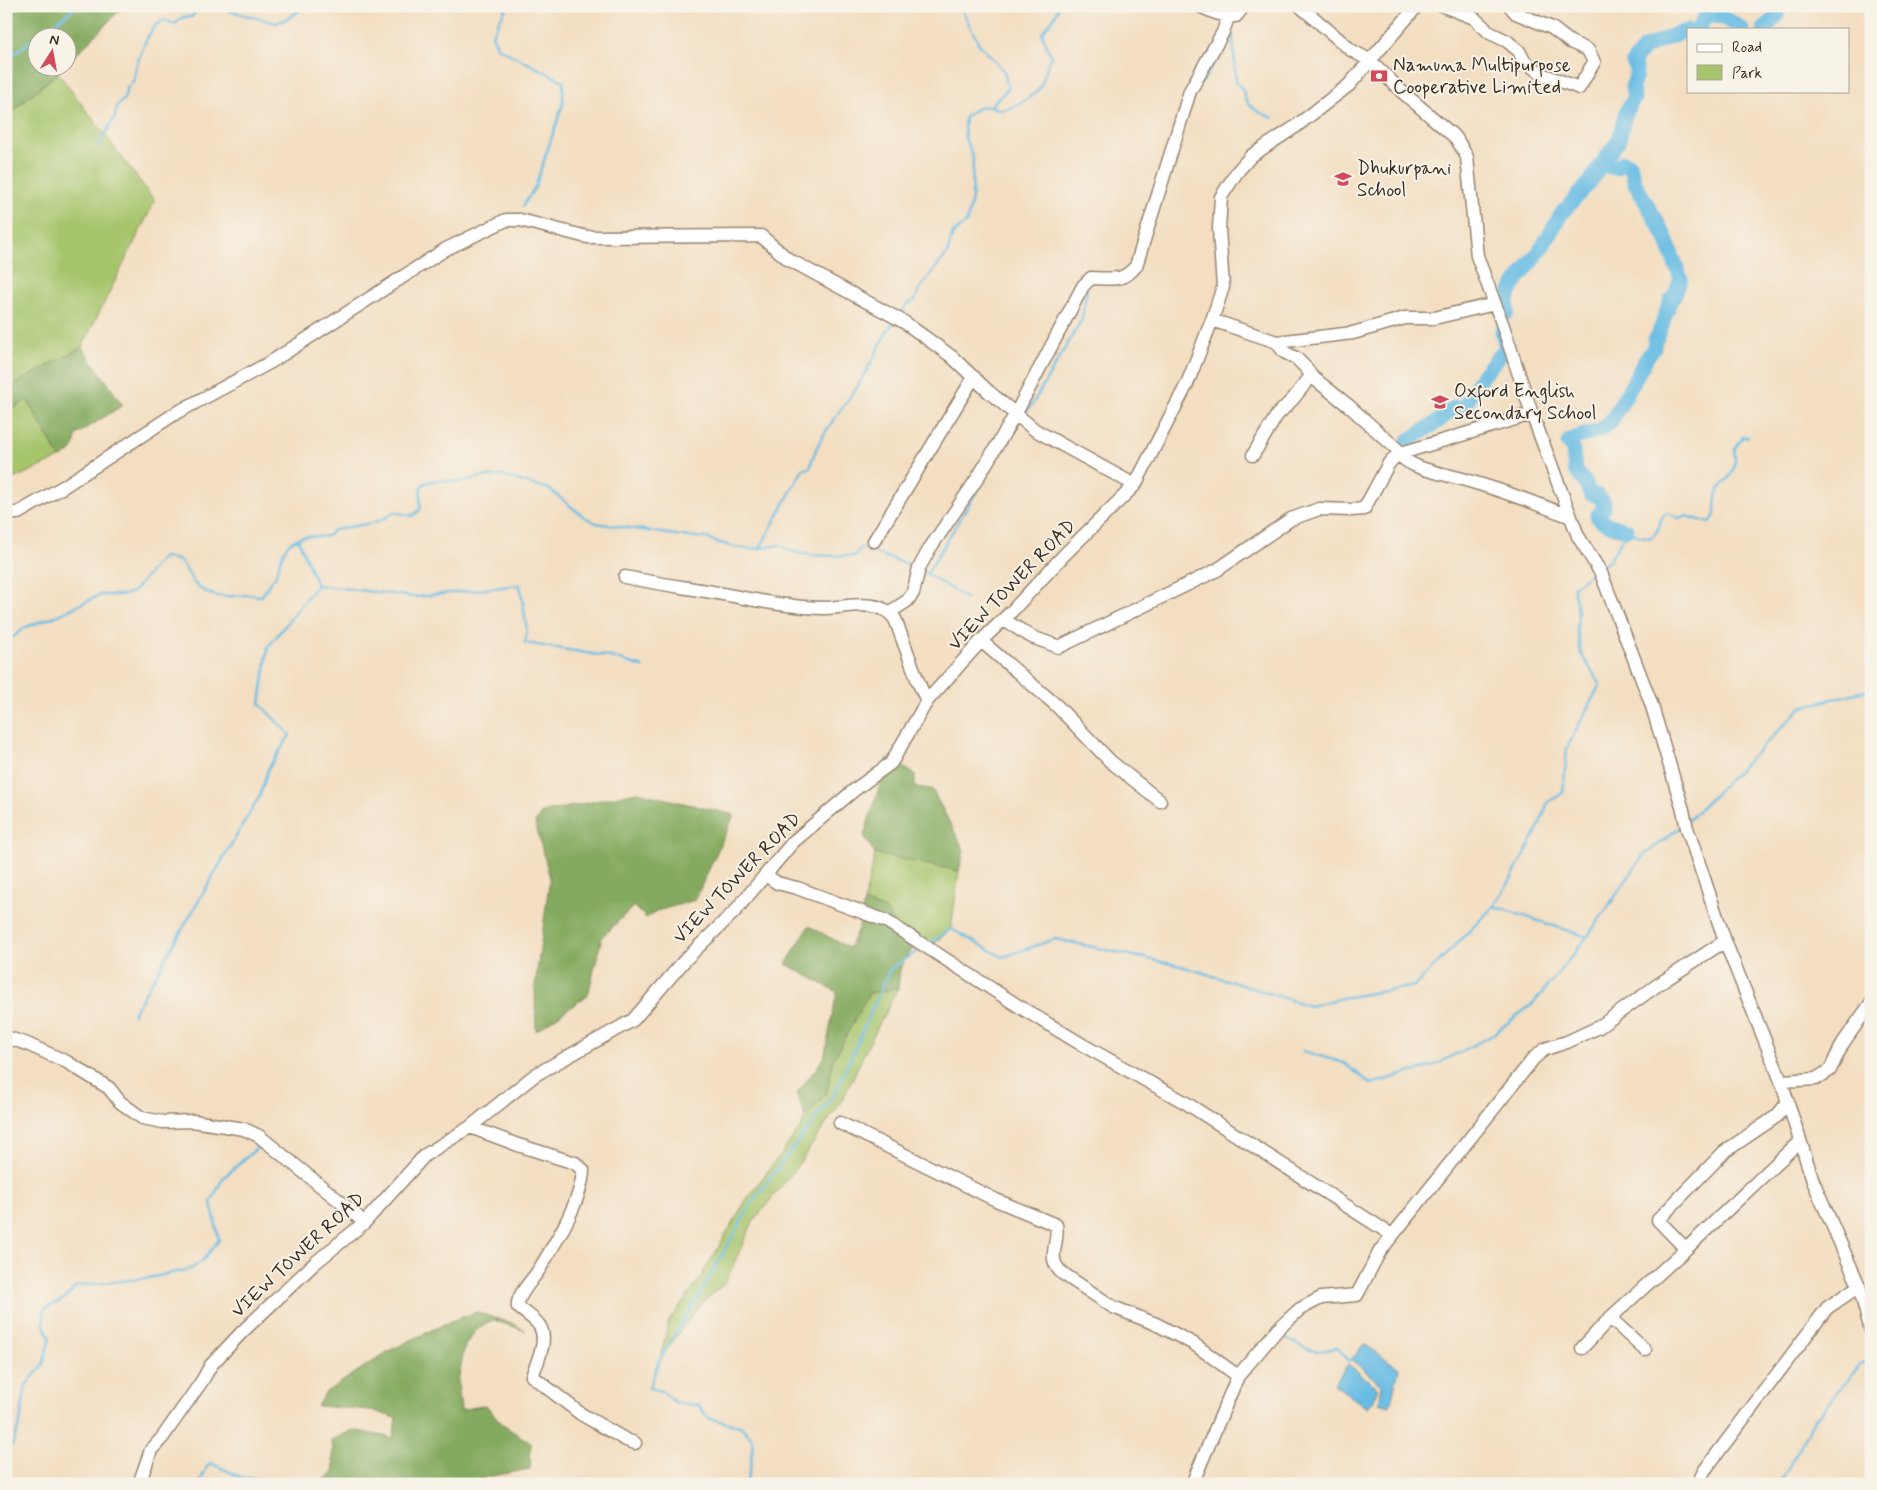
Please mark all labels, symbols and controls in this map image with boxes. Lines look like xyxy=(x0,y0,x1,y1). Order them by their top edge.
north arrow xyxy=(28,28,78,78)
legend xyxy=(1687,28,1850,92)
text: N xyxy=(48,30,61,50)
text: Road xyxy=(1732,38,1762,58)
place label: Namuna Multipurpose Cooperative Limited xyxy=(1393,53,1571,100)
text: Park xyxy=(1732,64,1762,84)
bank icon: Namuna Multipurpose Cooperative Limited xyxy=(1369,66,1389,86)
place label: Dhukurpani School xyxy=(1357,156,1451,203)
school or university icon: Dhukurpani School xyxy=(1333,169,1353,189)
place label: Oxford English Secondary School xyxy=(1454,379,1596,426)
school or university icon: Oxford English Secondary School xyxy=(1430,392,1450,412)
street label: VIEW TOWER ROAD xyxy=(943,514,1081,656)
street label: VIEW TOWER ROAD xyxy=(668,807,806,949)
street label: VIEW TOWER ROAD xyxy=(226,1187,370,1323)

